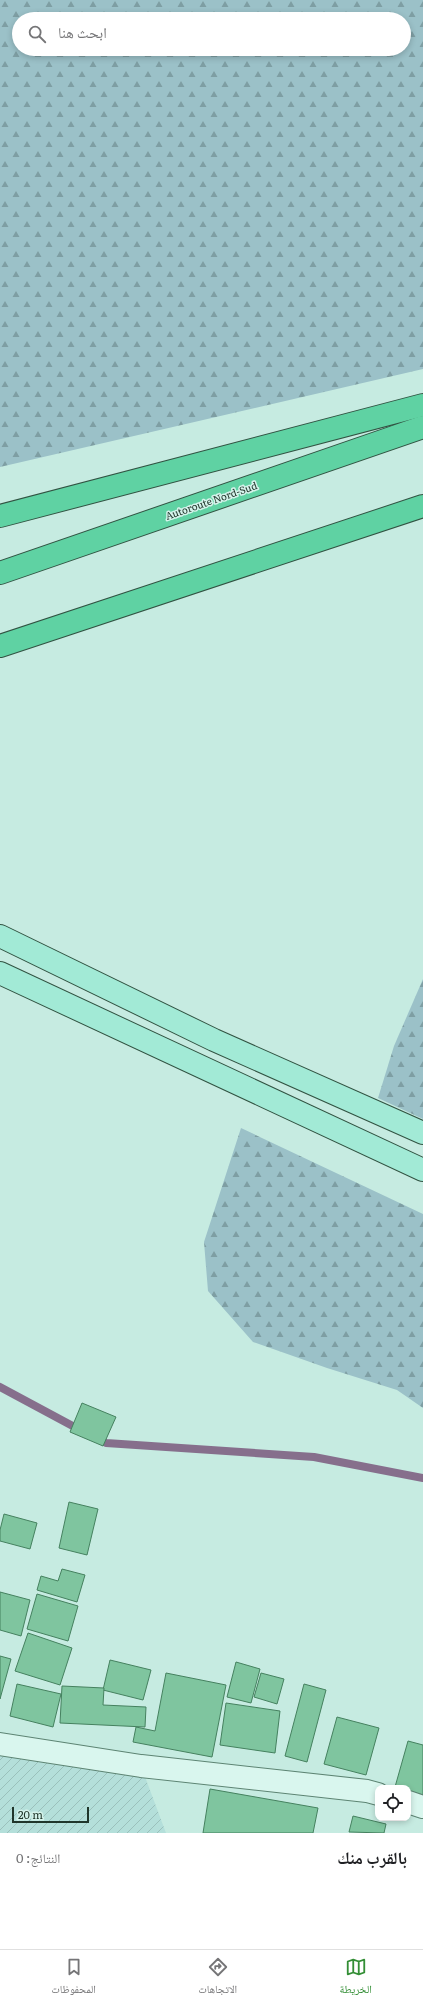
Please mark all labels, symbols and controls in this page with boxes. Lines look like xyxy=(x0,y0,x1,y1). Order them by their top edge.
search box xyxy=(12,12,411,56)
text: ابحث هنا xyxy=(58,20,107,43)
icon: search xyxy=(26,23,48,45)
street label: Autoroute Nord-Sud xyxy=(163,477,259,523)
map controls xyxy=(375,1785,411,1821)
button: locate xyxy=(375,1785,411,1821)
scale bar xyxy=(12,1805,89,1824)
text: 20 m xyxy=(18,1806,43,1822)
text: بالقرب منك xyxy=(337,1844,407,1869)
text: النتائج: 0 xyxy=(16,1848,60,1867)
tab: المحفوظات xyxy=(51,1956,96,2000)
tab: الاتجاهات xyxy=(198,1956,237,2000)
tab: الخريطة xyxy=(339,1956,372,2000)

